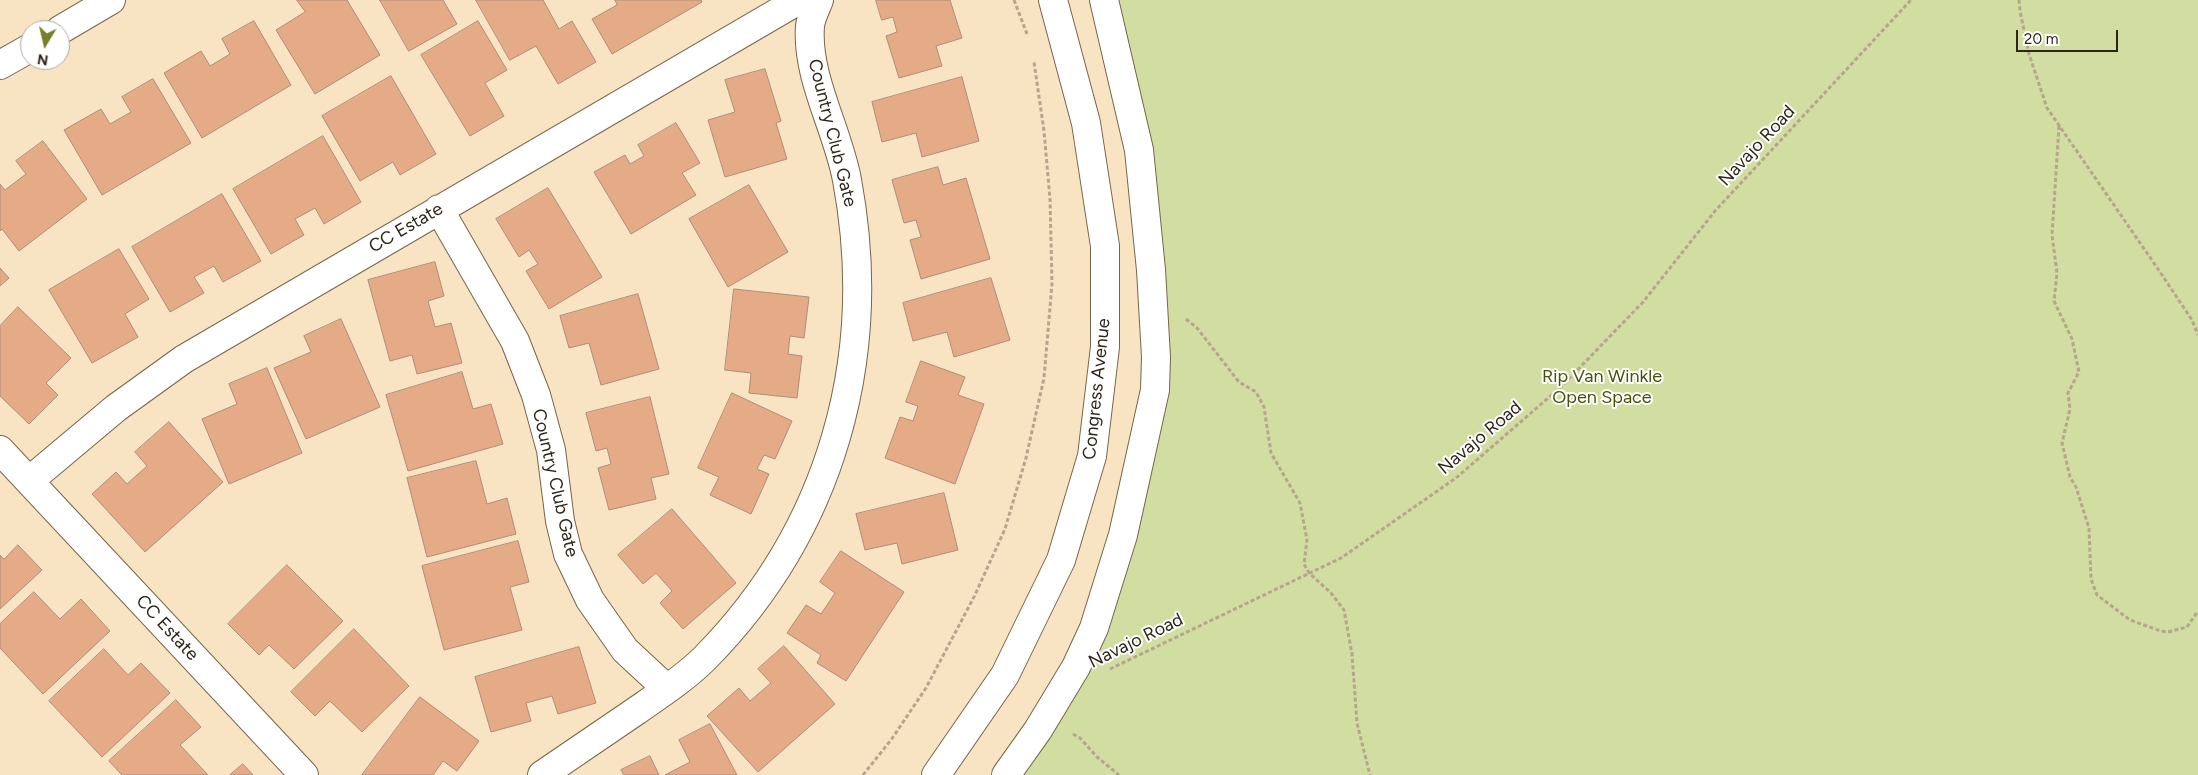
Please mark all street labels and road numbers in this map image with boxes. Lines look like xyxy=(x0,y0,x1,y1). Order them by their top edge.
street label: Country Club Gate xyxy=(803,57,861,209)
street label: Navajo Road xyxy=(1714,101,1800,191)
street label: CC Estate xyxy=(365,198,447,258)
street label: Congress Avenue xyxy=(1079,317,1115,461)
street label: Navajo Road xyxy=(1434,397,1526,479)
street label: Country Club Gate xyxy=(527,407,583,559)
street label: CC Estate xyxy=(131,591,203,665)
street label: Navajo Road xyxy=(1085,609,1187,673)

